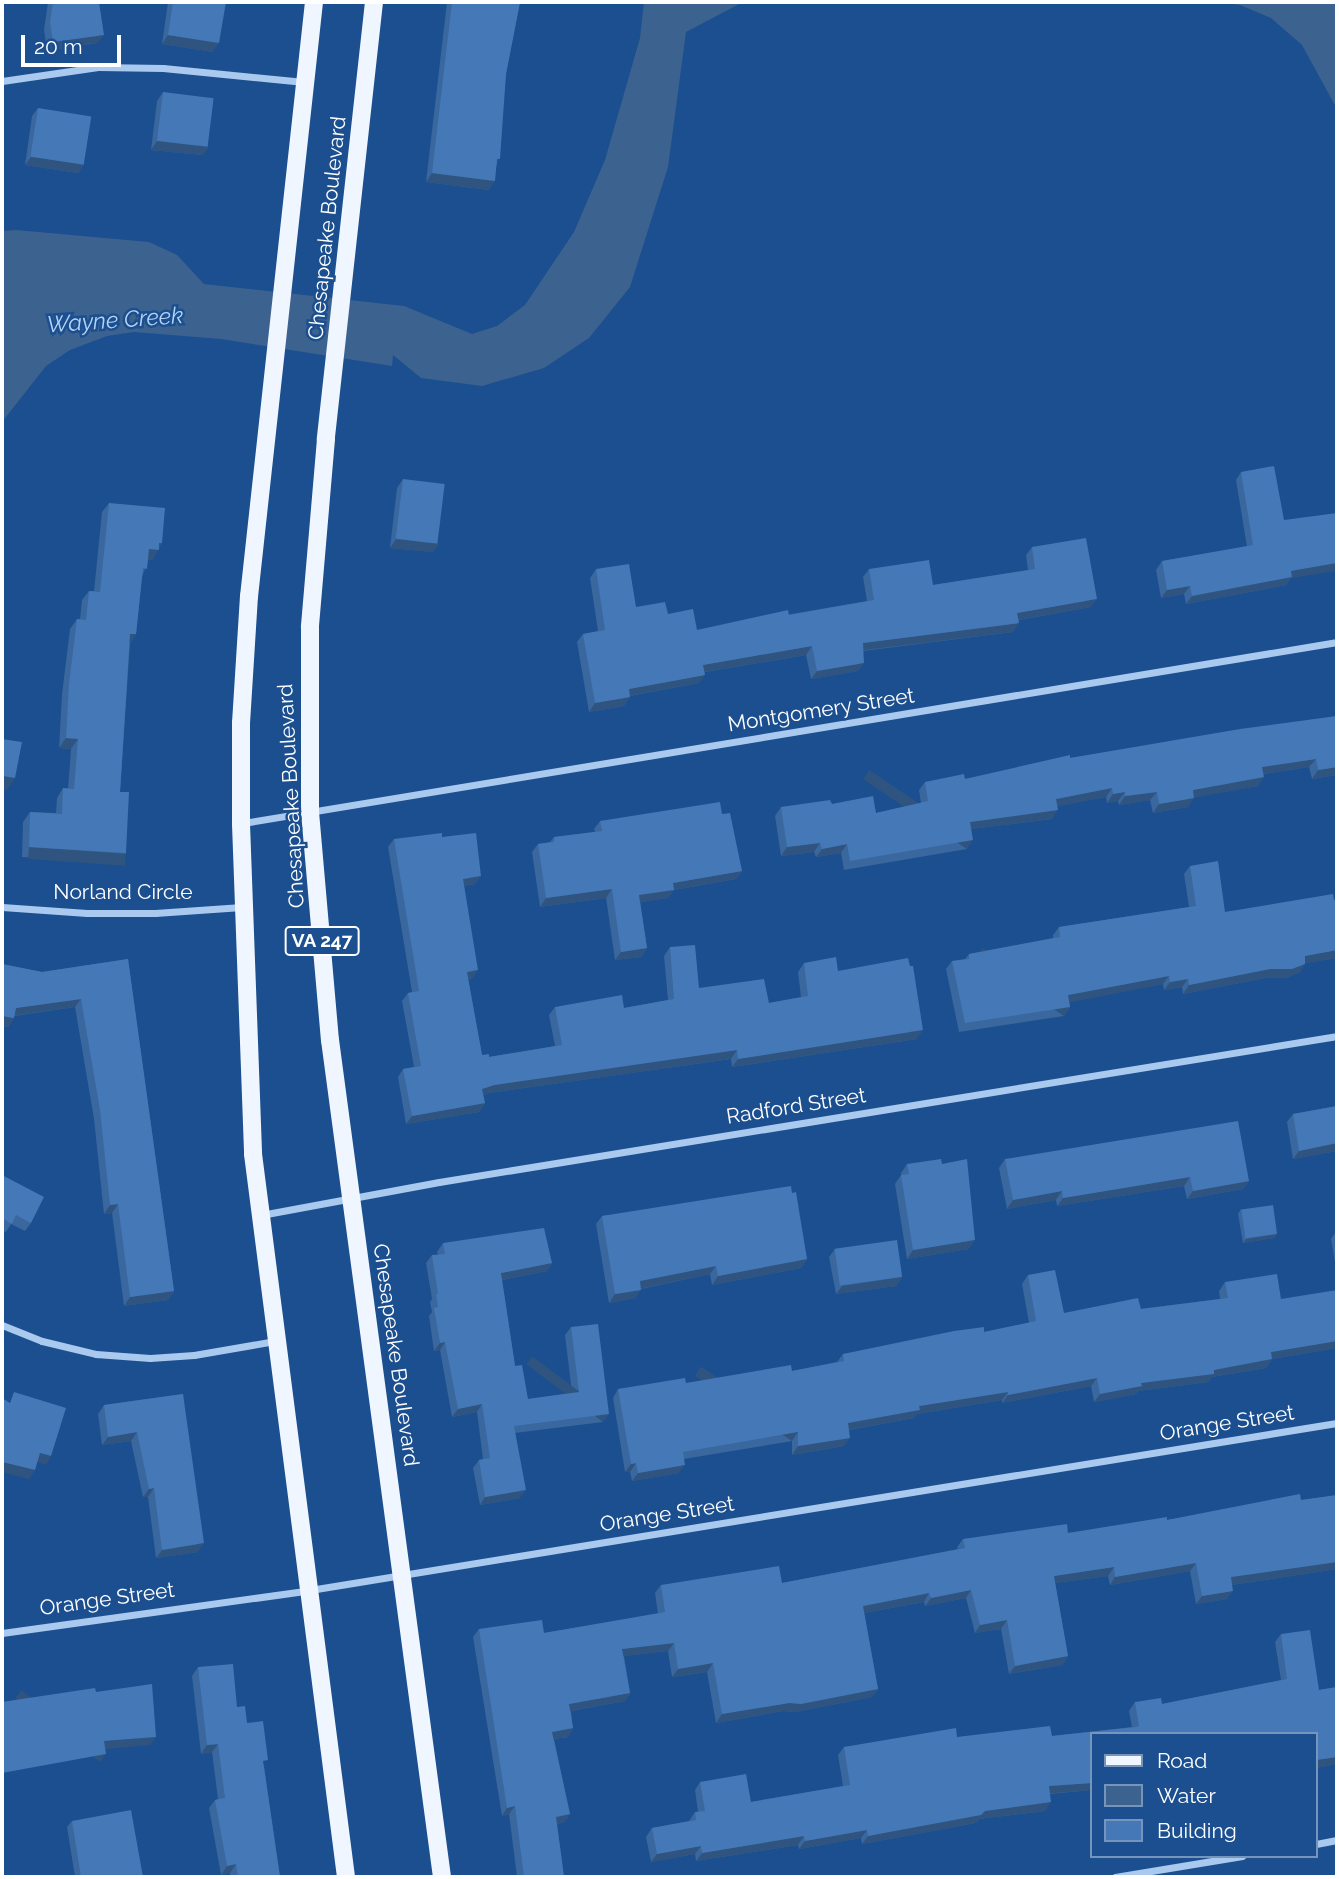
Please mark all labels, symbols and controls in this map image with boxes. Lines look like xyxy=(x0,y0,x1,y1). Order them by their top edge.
scale bar xyxy=(24,21,124,65)
text: 20 m xyxy=(34,34,82,59)
street label: Chesapeake Boulevard xyxy=(303,115,351,341)
water label: Wayne Creek xyxy=(46,301,184,339)
street label: Chesapeake Boulevard xyxy=(273,683,309,909)
street label: Montgomery Street xyxy=(726,683,916,737)
street label: Norland Circle xyxy=(53,879,193,905)
road number: VA 247 xyxy=(284,925,360,956)
street label: Radford Street xyxy=(724,1083,868,1129)
street label: Chesapeake Boulevard xyxy=(368,1242,424,1468)
street label: Orange Street xyxy=(1158,1400,1296,1446)
street label: Orange Street xyxy=(598,1491,736,1537)
street label: Orange Street xyxy=(38,1577,176,1621)
legend xyxy=(1090,1732,1318,1858)
text: Road xyxy=(1157,1748,1207,1773)
text: Water xyxy=(1157,1783,1216,1808)
text: Building xyxy=(1157,1818,1237,1843)

